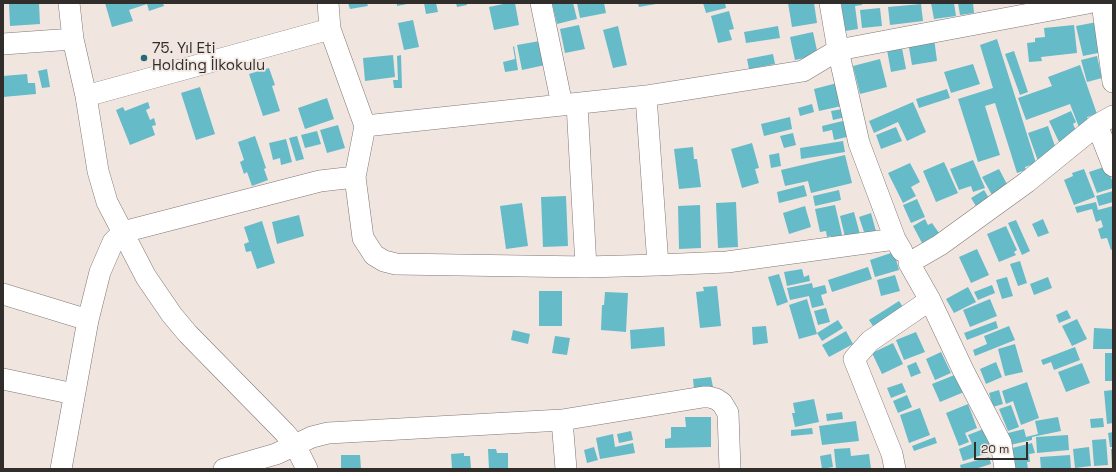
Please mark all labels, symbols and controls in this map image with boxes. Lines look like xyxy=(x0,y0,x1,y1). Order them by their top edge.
place label: 75. Yıl Eti Holding İlkokulu xyxy=(152,40,265,75)
marker: 75. Yıl Eti Holding İlkokulu xyxy=(139,53,149,63)
scale bar xyxy=(976,434,1030,460)
text: 20 m xyxy=(981,441,1009,457)

